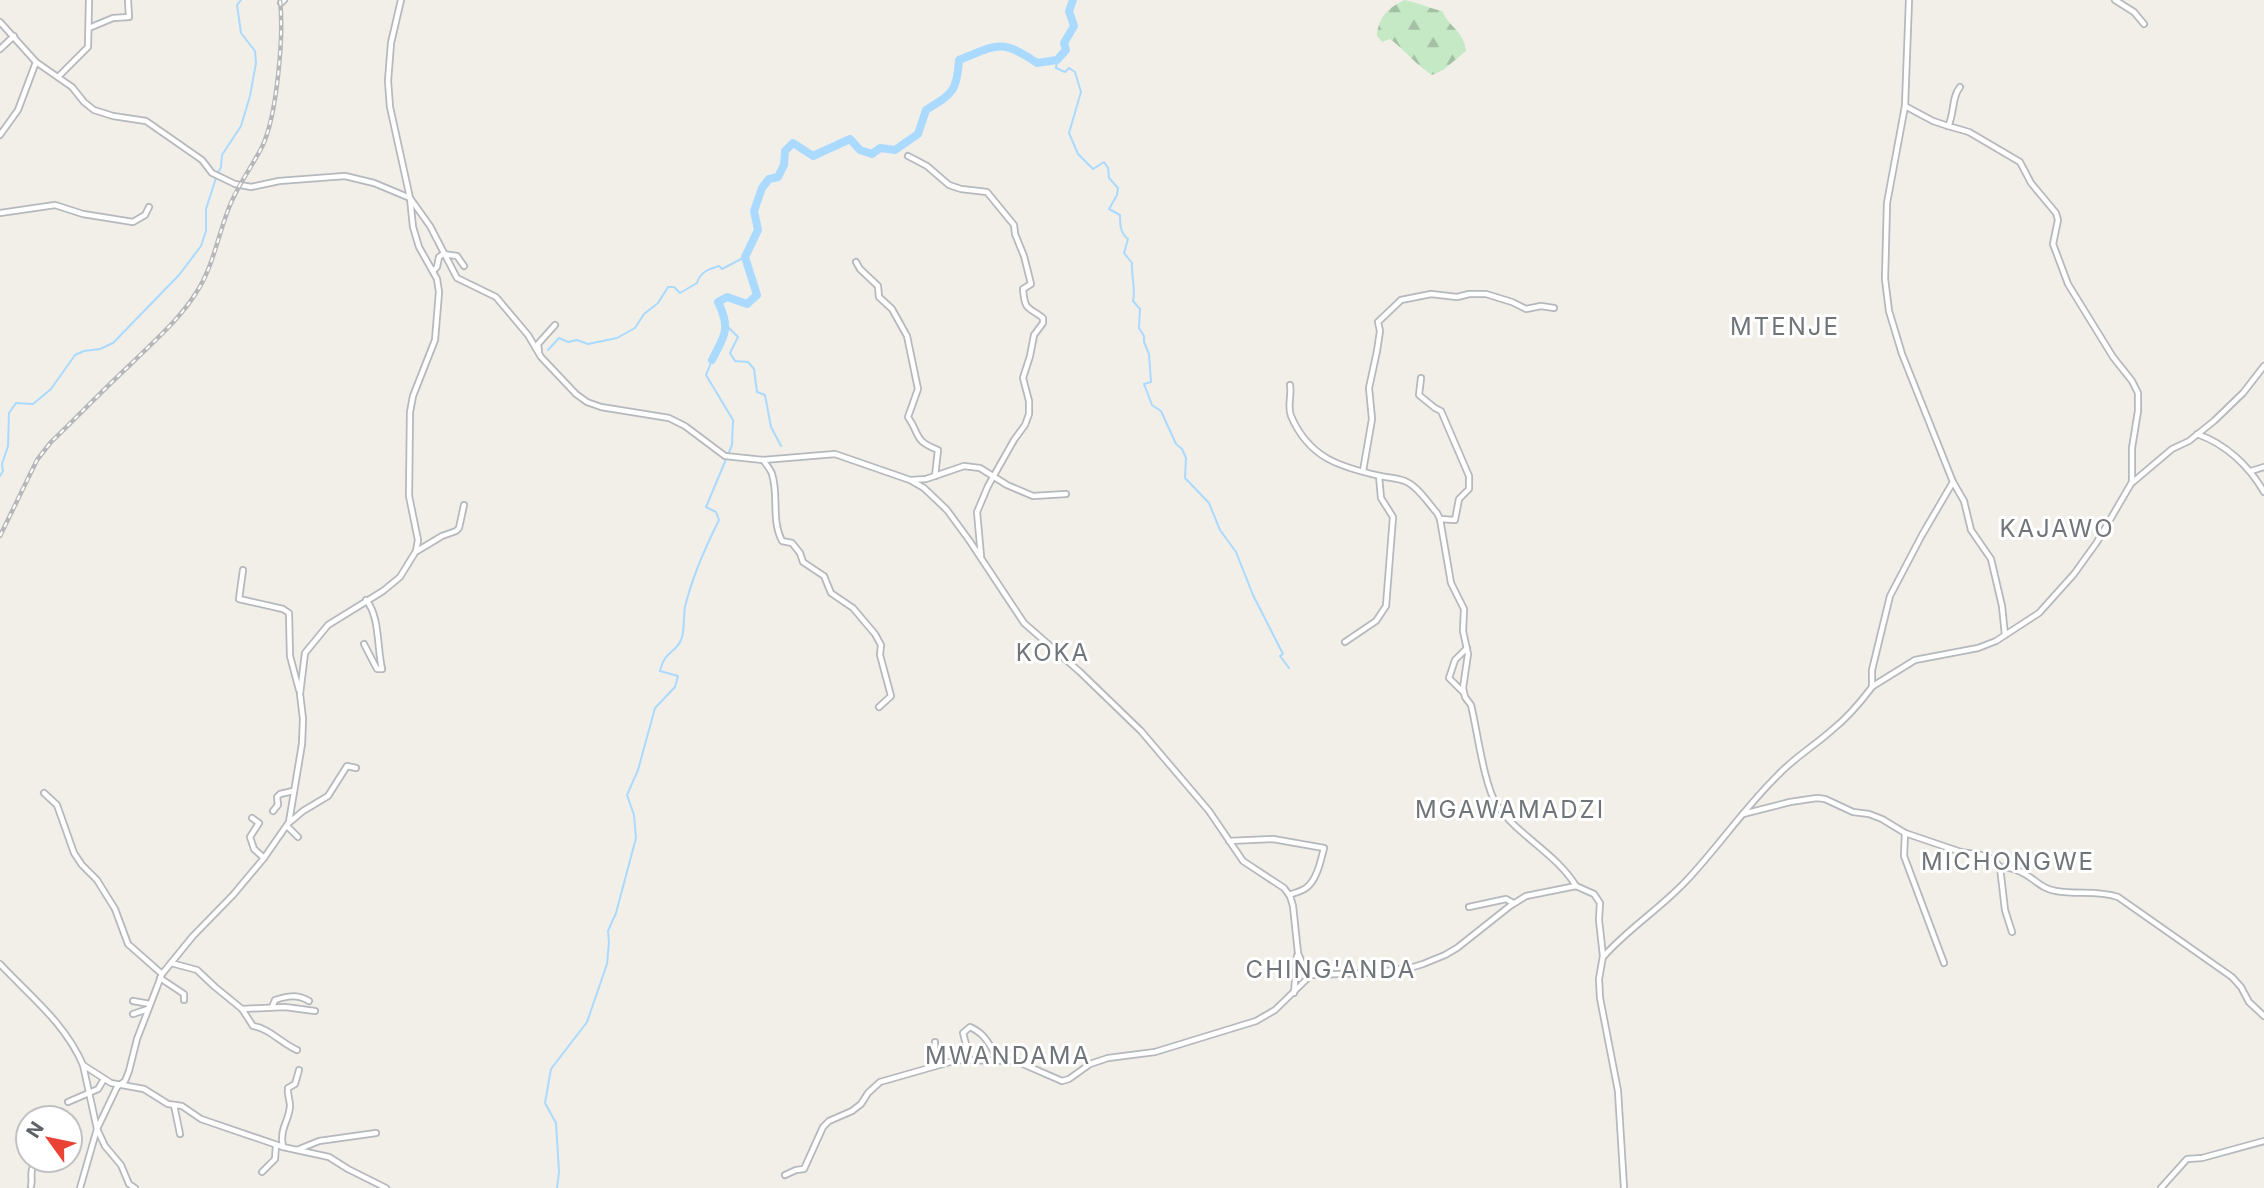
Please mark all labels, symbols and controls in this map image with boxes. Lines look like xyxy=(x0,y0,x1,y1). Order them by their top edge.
district label: MTENJE xyxy=(1730,312,1840,341)
district label: KAJAWO xyxy=(1999,514,2115,543)
district label: KOKA xyxy=(1016,638,1090,667)
district label: MGAWAMADZI xyxy=(1415,795,1605,824)
district label: MICHONGWE xyxy=(1921,847,2095,876)
district label: CHING'ANDA xyxy=(1246,955,1416,984)
district label: MWANDAMA xyxy=(925,1041,1091,1070)
north arrow xyxy=(14,1104,84,1174)
text: N xyxy=(22,1118,49,1142)

